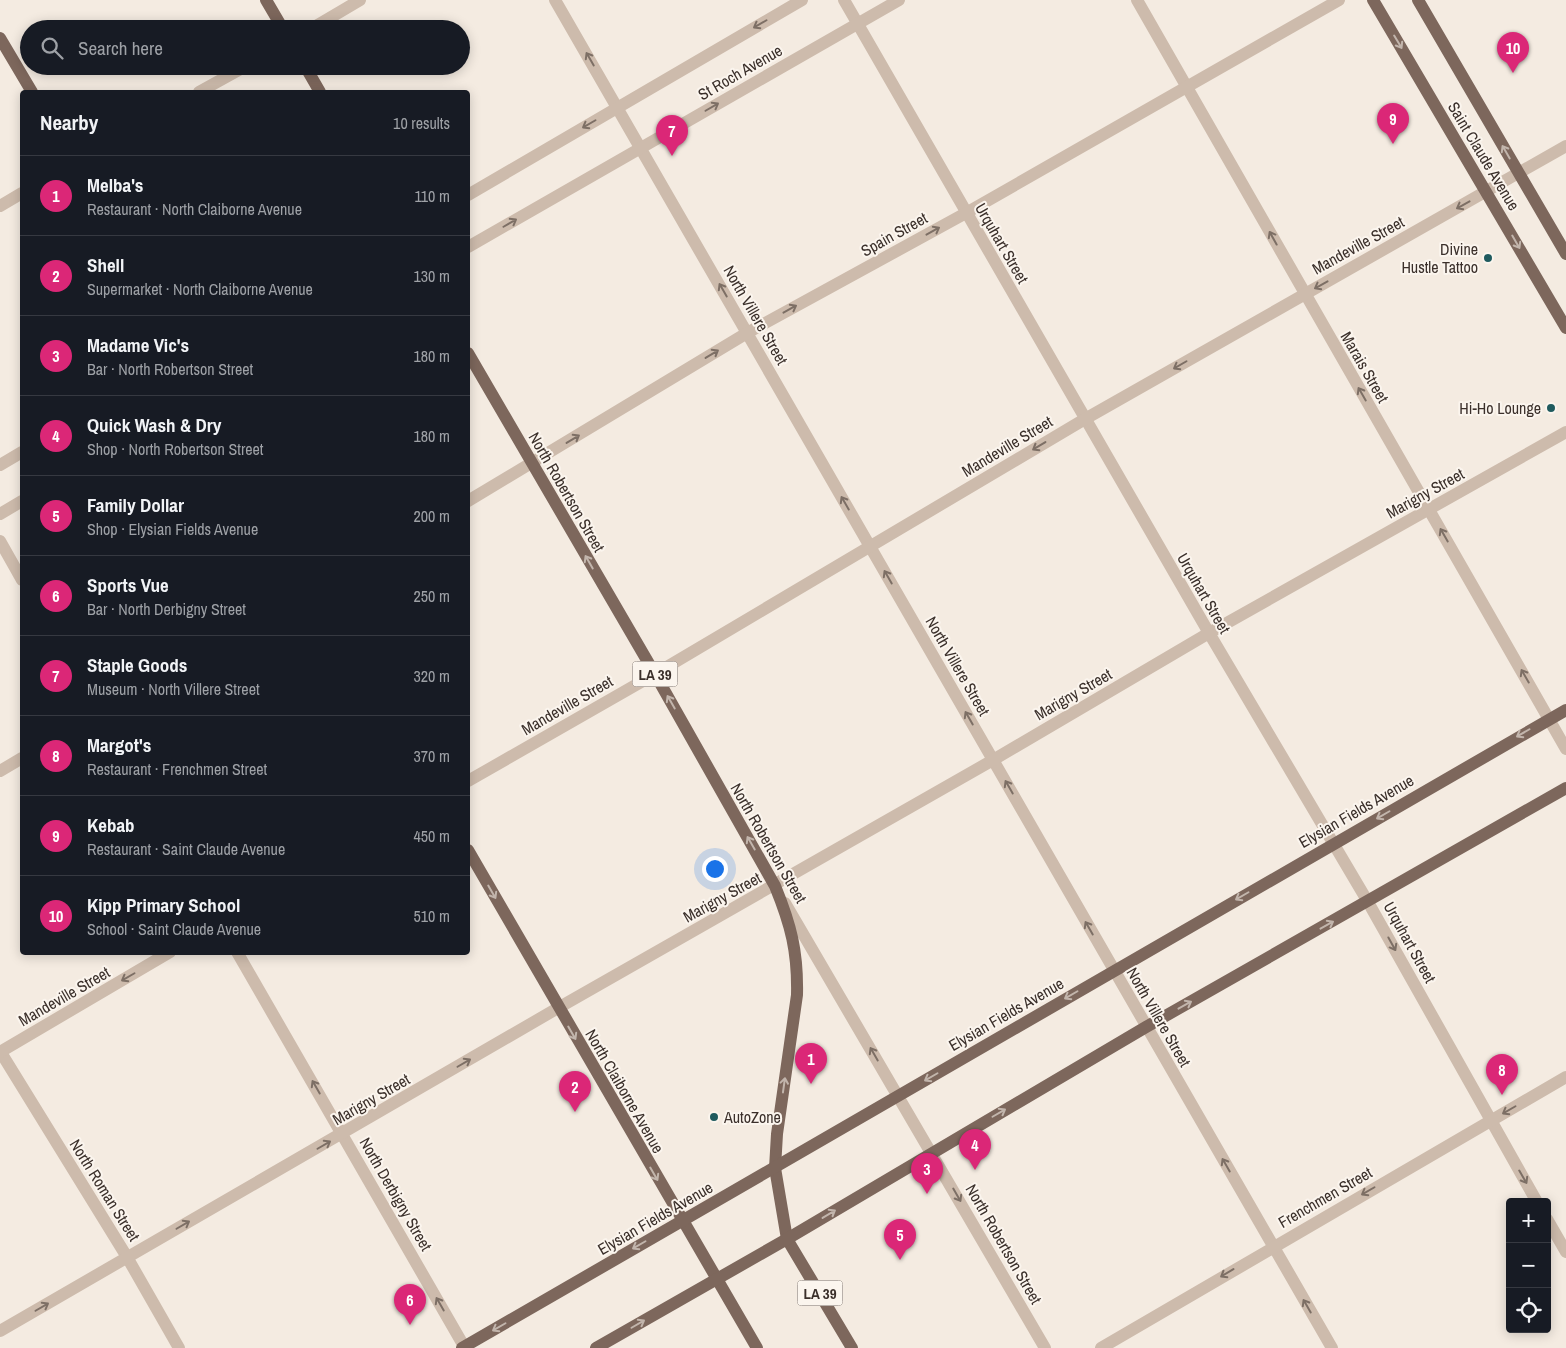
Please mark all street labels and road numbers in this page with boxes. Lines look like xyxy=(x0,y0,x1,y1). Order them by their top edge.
street label: St Roch Avenue xyxy=(694,39,786,105)
street label: Saint Claude Avenue xyxy=(1443,98,1525,214)
street label: Urquhart Street xyxy=(970,199,1034,288)
street label: Spain Street xyxy=(857,207,932,261)
street label: Mandeville Street xyxy=(1308,210,1408,279)
street label: North Villere Street xyxy=(719,261,794,369)
street label: Marais Street xyxy=(1336,327,1394,407)
street label: Mandeville Street xyxy=(958,410,1057,482)
street label: North Robertson Street xyxy=(524,428,610,556)
street label: Marigny Street xyxy=(1382,462,1468,523)
street label: Urquhart Street xyxy=(1172,549,1236,638)
street label: North Villere Street xyxy=(921,612,996,720)
road number: LA 39 xyxy=(632,662,678,686)
street label: Marigny Street xyxy=(1030,663,1116,725)
street label: Mandeville Street xyxy=(517,670,617,740)
street label: Elysian Fields Avenue xyxy=(1294,769,1418,853)
street label: North Robertson Street xyxy=(726,779,812,907)
street label: Marigny Street xyxy=(679,866,765,927)
street label: Urquhart Street xyxy=(1379,897,1442,987)
street label: Mandeville Street xyxy=(14,961,114,1031)
street label: North Villere Street xyxy=(1122,963,1197,1071)
street label: Elysian Fields Avenue xyxy=(944,972,1068,1056)
street label: North Claiborne Avenue xyxy=(581,1025,669,1157)
street label: Marigny Street xyxy=(328,1068,414,1130)
street label: North Derbigny Street xyxy=(355,1133,438,1255)
street label: North Roman Street xyxy=(65,1135,145,1246)
street label: Frenchmen Street xyxy=(1274,1161,1376,1233)
street label: Elysian Fields Avenue xyxy=(593,1176,717,1260)
street label: North Robertson Street xyxy=(961,1180,1047,1308)
road number: LA 39 xyxy=(798,1280,842,1306)

